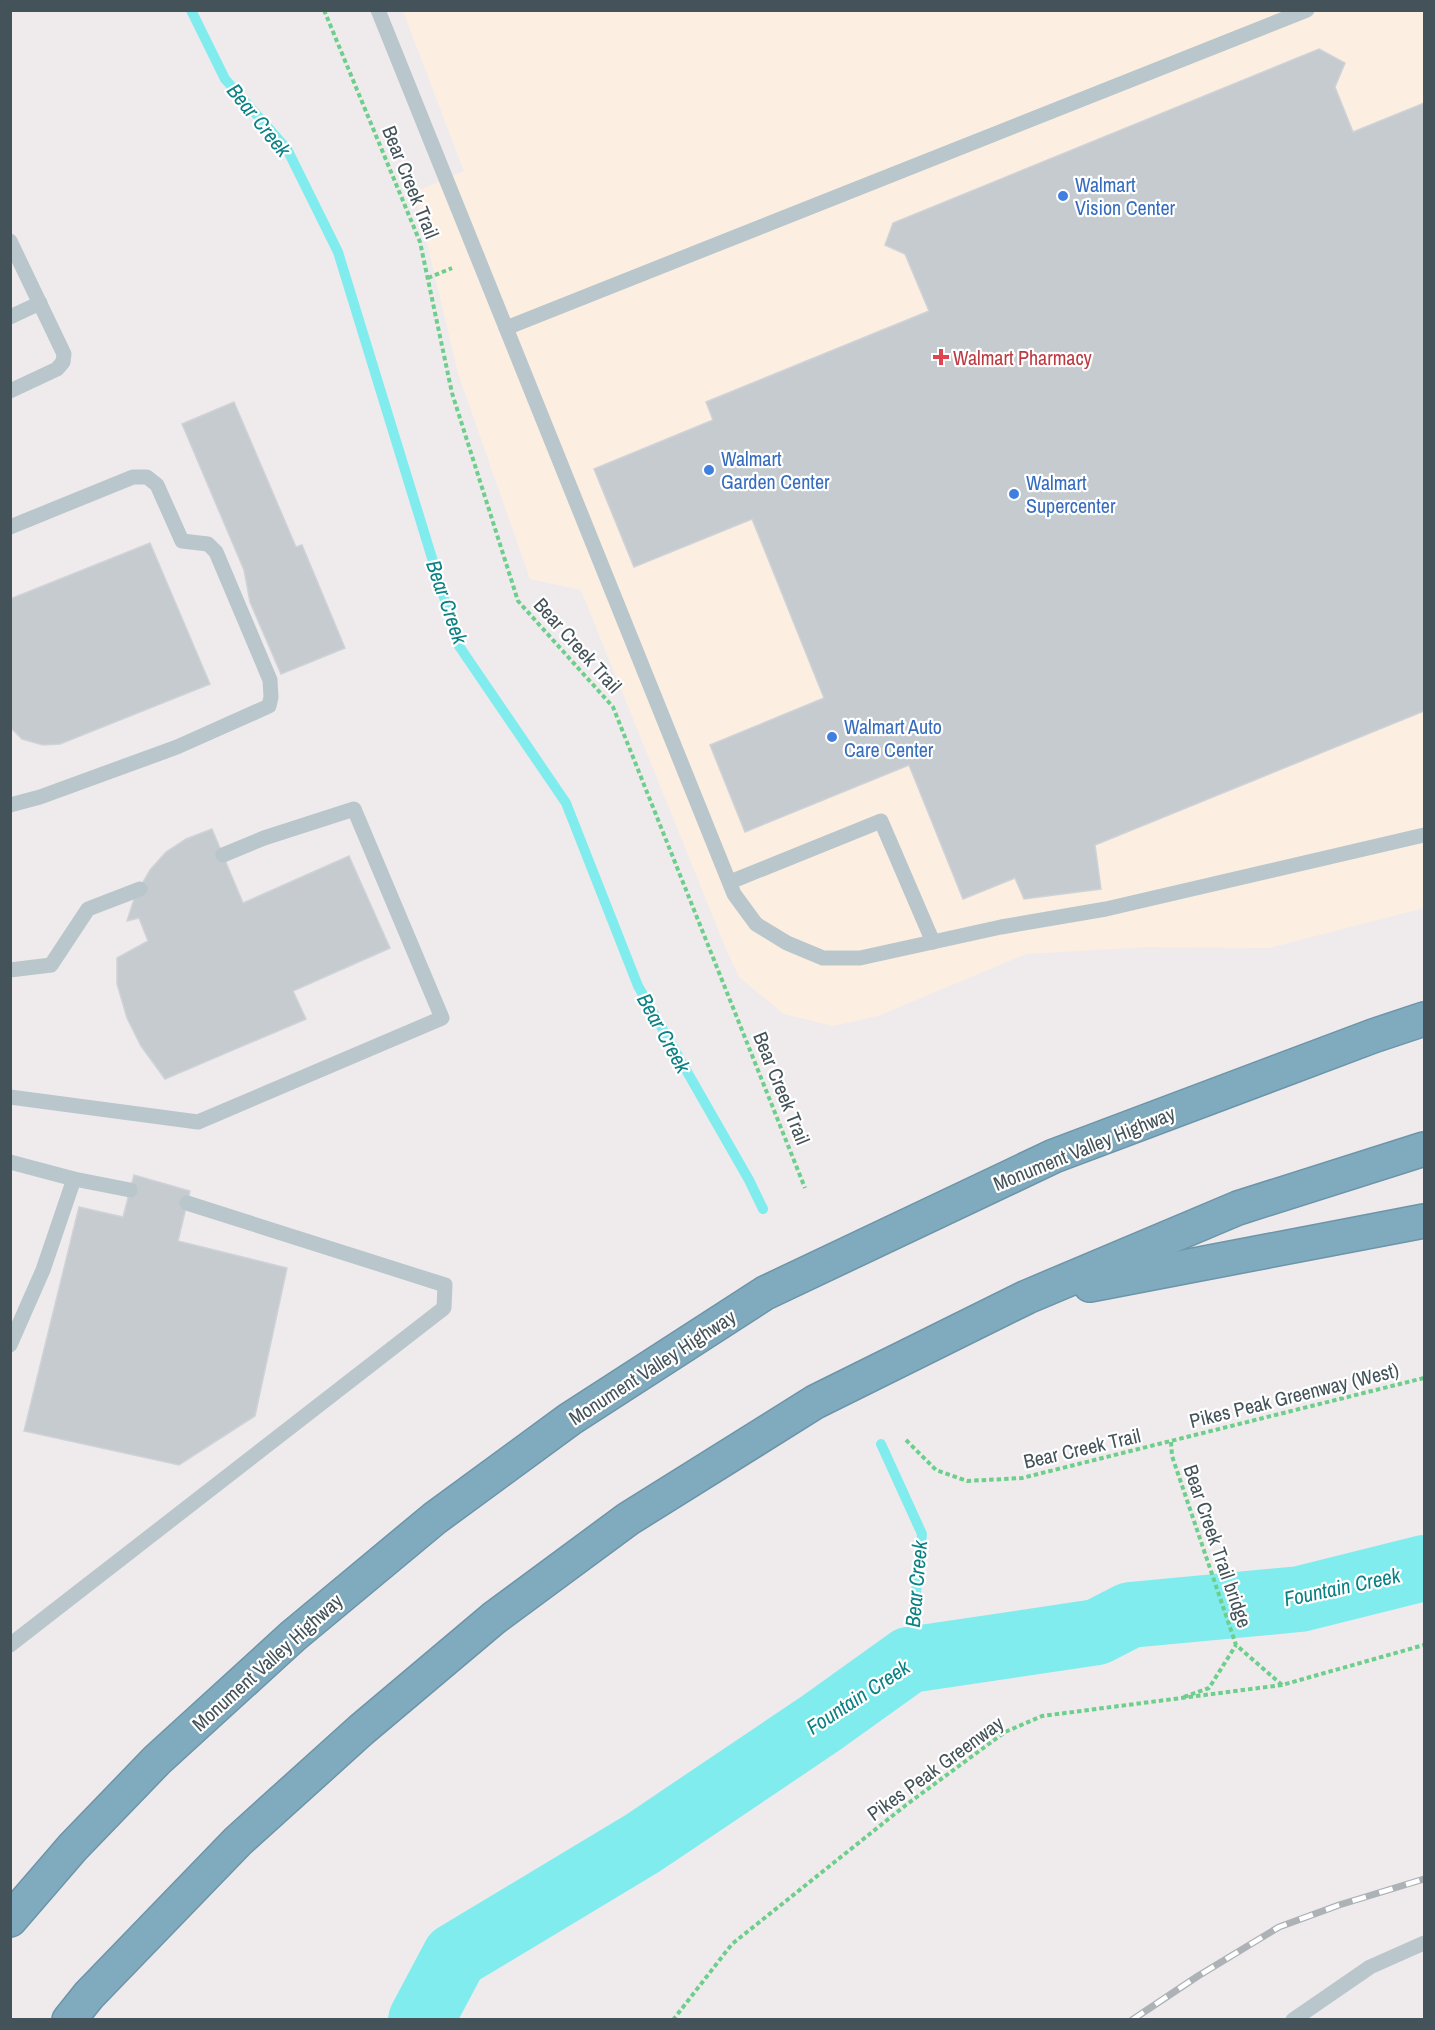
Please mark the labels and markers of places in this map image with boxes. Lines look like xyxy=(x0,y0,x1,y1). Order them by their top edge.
place label: Walmart Vision Center xyxy=(1075,171,1176,221)
marker: Walmart Vision Center xyxy=(1056,189,1070,203)
place label: Walmart Pharmacy xyxy=(953,344,1093,371)
marker: Walmart Pharmacy xyxy=(934,350,948,364)
place label: Walmart Garden Center xyxy=(721,445,830,495)
marker: Walmart Garden Center xyxy=(702,463,716,477)
place label: Walmart Supercenter xyxy=(1026,469,1116,519)
marker: Walmart Supercenter xyxy=(1007,487,1021,501)
place label: Walmart Auto Care Center xyxy=(844,713,942,763)
marker: Walmart Auto Care Center xyxy=(825,730,839,744)

